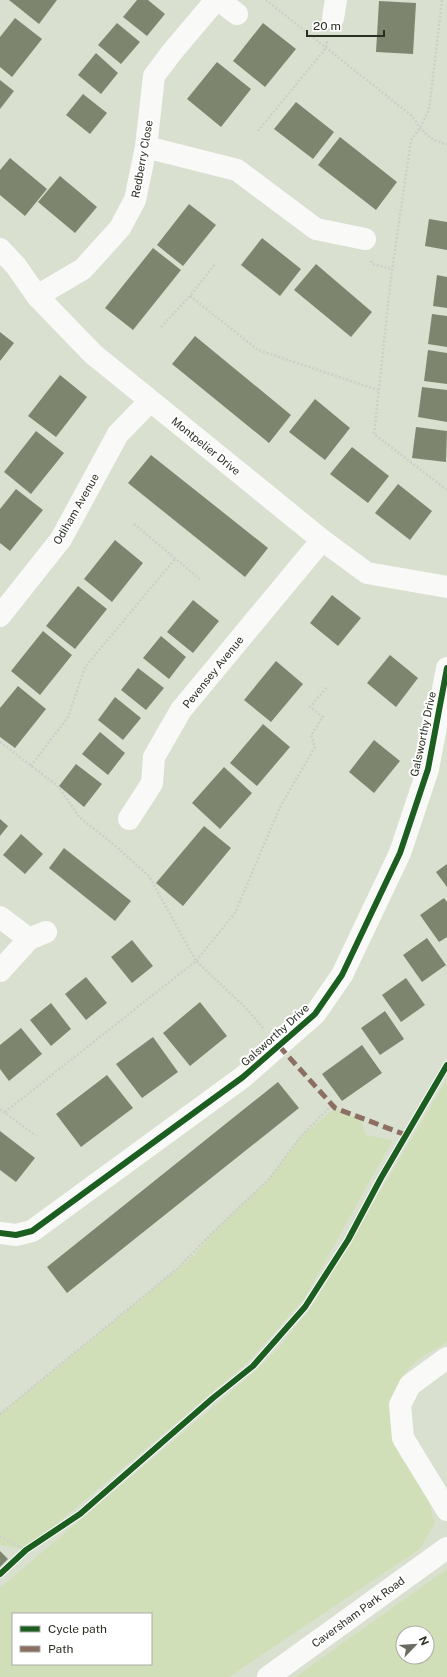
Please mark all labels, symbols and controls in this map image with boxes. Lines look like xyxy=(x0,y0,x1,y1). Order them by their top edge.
scale bar xyxy=(307,12,384,38)
text: 20 m xyxy=(313,19,341,33)
street label: Redberry Close xyxy=(129,119,155,199)
street label: Montpelier Drive xyxy=(169,415,243,477)
street label: Odiham Avenue xyxy=(51,471,101,547)
street label: Pevensey Avenue xyxy=(180,634,246,710)
street label: Galsworthy Drive xyxy=(408,690,438,778)
street label: Galsworthy Drive xyxy=(239,1001,311,1069)
street label: Caversham Park Road xyxy=(309,1574,407,1650)
legend xyxy=(12,1613,152,1665)
text: Cycle path xyxy=(48,1622,107,1636)
north arrow xyxy=(395,1625,435,1665)
text: N xyxy=(417,1634,431,1647)
text: Path xyxy=(48,1642,74,1656)

